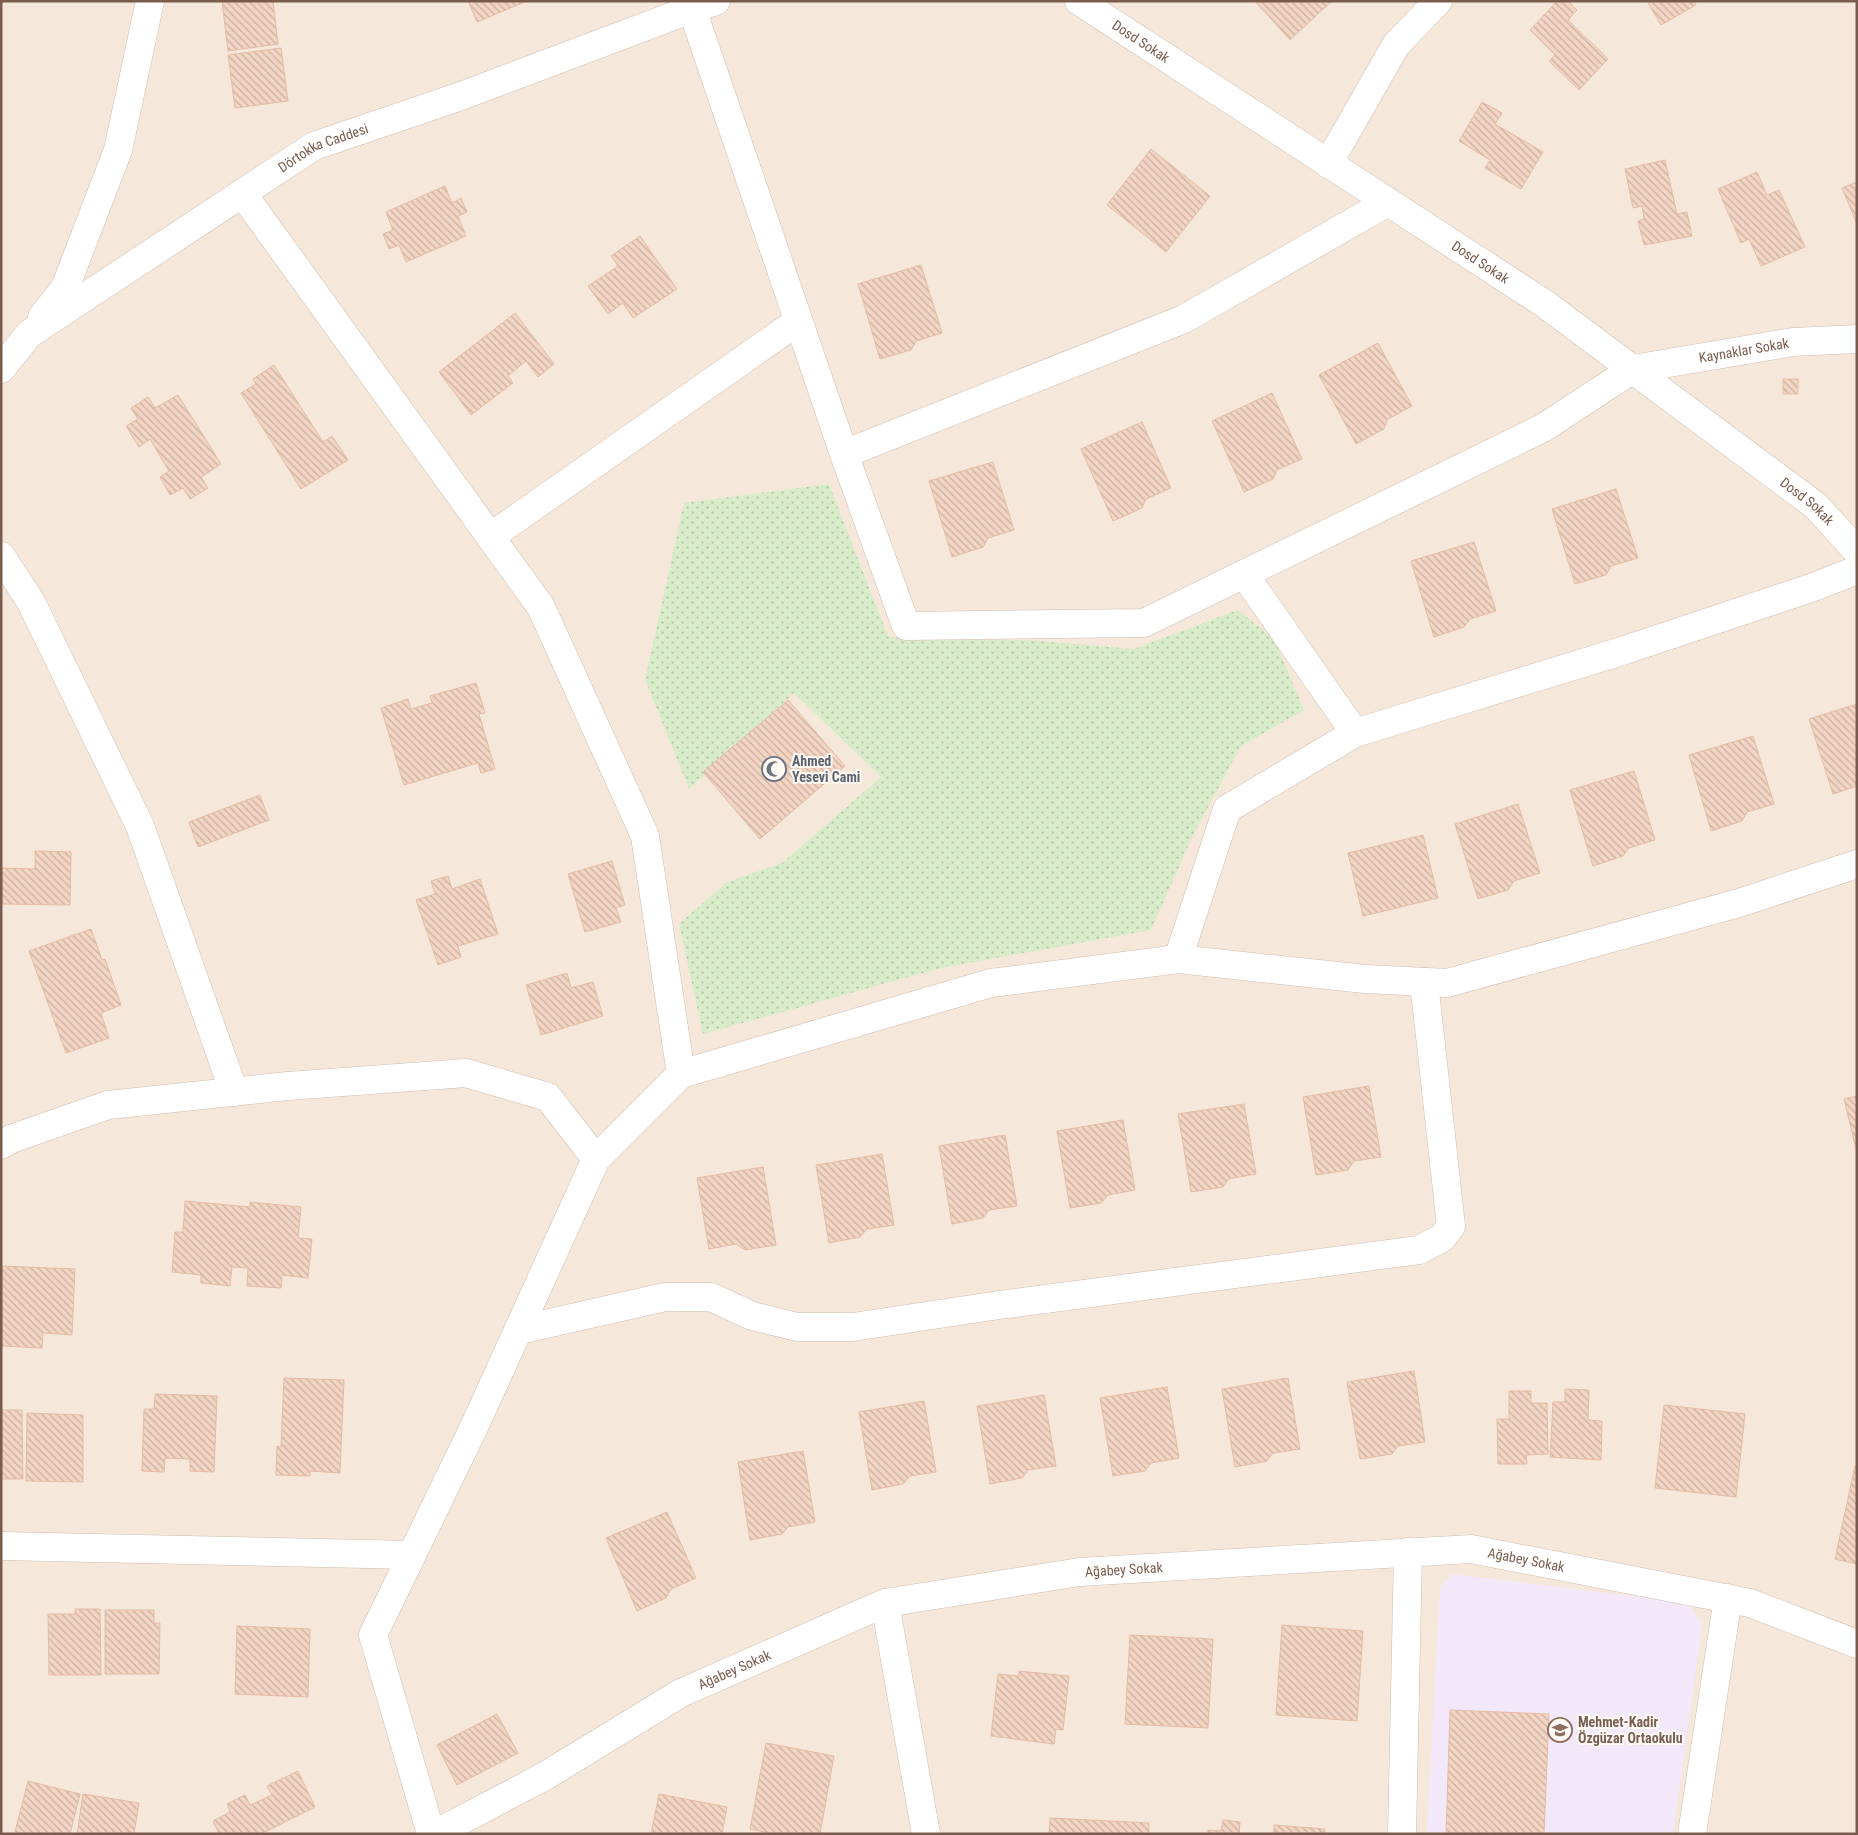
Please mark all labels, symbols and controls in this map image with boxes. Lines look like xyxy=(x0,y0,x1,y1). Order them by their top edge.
street label: Dosd Sokak xyxy=(1109,17,1173,66)
street label: Dörtokka Caddesi xyxy=(275,120,370,175)
street label: Dosd Sokak xyxy=(1449,238,1513,287)
street label: Kaynaklar Sokak xyxy=(1698,335,1791,366)
street label: Dosd Sokak xyxy=(1777,474,1838,529)
place label: Ahmed Yesevi Cami xyxy=(792,753,860,785)
mosque icon: Ahmed Yesevi Cami xyxy=(761,756,787,782)
street label: Ağabey Sokak xyxy=(1486,1544,1567,1575)
street label: Ağabey Sokak xyxy=(1085,1559,1164,1580)
street label: Ağabey Sokak xyxy=(696,1646,774,1692)
place label: Mehmet-Kadir Özgüzar Ortaokulu xyxy=(1578,1714,1683,1746)
school or university icon: Mehmet-Kadir Özgüzar Ortaokulu xyxy=(1547,1717,1573,1743)

